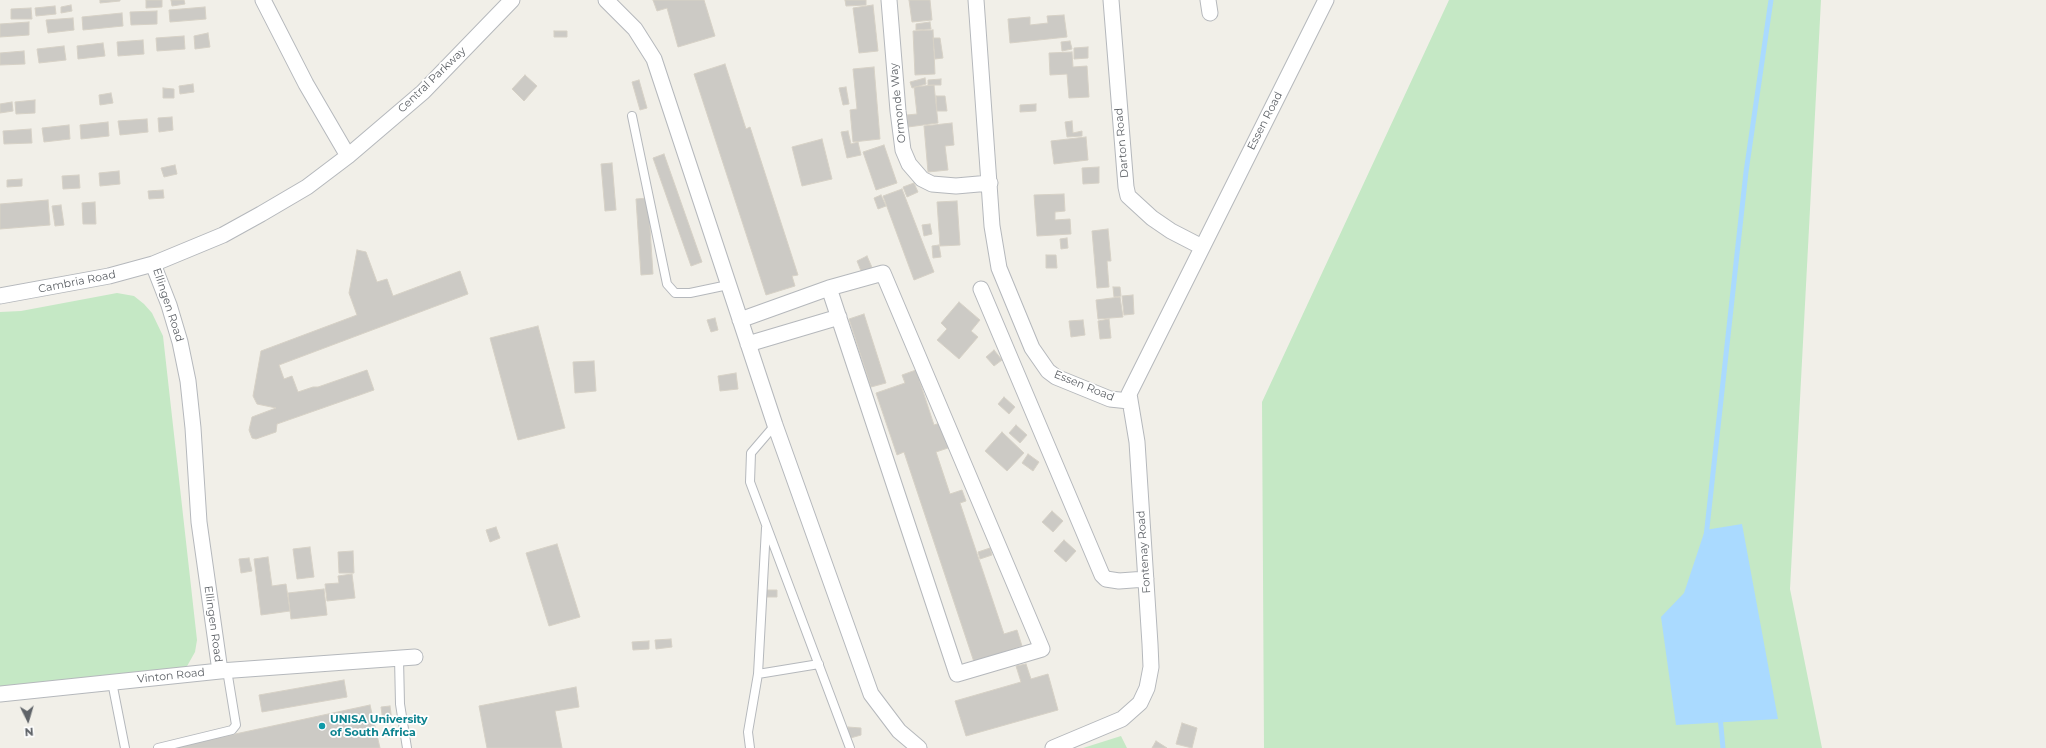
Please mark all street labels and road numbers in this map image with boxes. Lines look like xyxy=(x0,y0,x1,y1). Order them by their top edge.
street label: Central Parkway xyxy=(395,44,469,116)
street label: Ormonde Way xyxy=(887,62,909,144)
street label: Essen Road xyxy=(1245,90,1285,152)
street label: Darton Road xyxy=(1112,107,1132,179)
street label: Ellingen Road xyxy=(150,266,186,344)
street label: Cambria Road xyxy=(37,268,117,296)
street label: Essen Road xyxy=(1052,368,1116,404)
street label: Fontenay Road xyxy=(1135,510,1153,594)
street label: Ellingen Road xyxy=(201,585,225,663)
street label: Vinton Road xyxy=(136,666,206,686)

